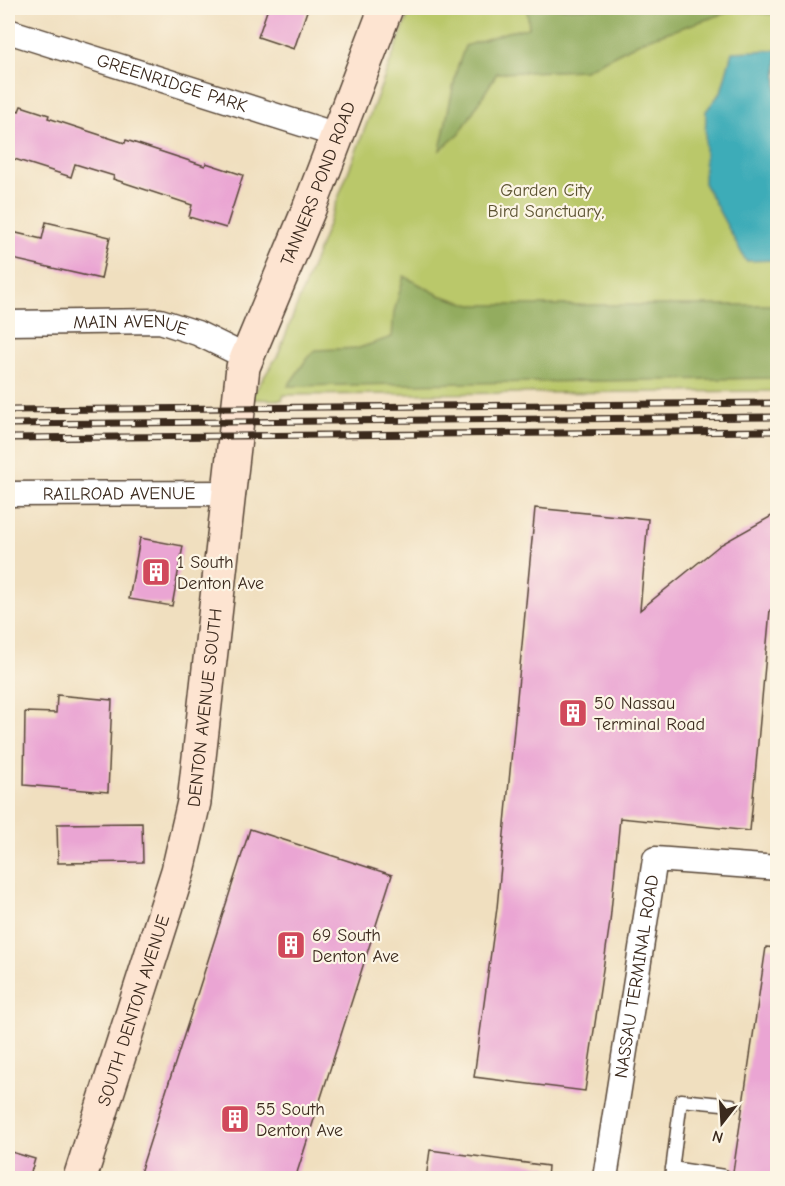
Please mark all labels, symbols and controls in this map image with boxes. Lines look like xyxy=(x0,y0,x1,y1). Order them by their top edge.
street label: GREENRIDGE PARK xyxy=(94,49,250,116)
street label: TANNERS POND ROAD xyxy=(276,99,360,269)
park label: Garden City Bird Sanctuary, xyxy=(487,180,605,222)
street label: MAIN AVENUE xyxy=(73,310,191,340)
street label: RAILROAD AVENUE xyxy=(43,483,196,504)
place label: 1 South Denton Ave xyxy=(177,552,264,594)
building icon: 1 South Denton Ave xyxy=(140,556,172,588)
street label: DENTON AVENUE SOUTH xyxy=(183,607,226,808)
place label: 50 Nassau Terminal Road xyxy=(594,693,705,735)
building icon: 50 Nassau Terminal Road xyxy=(557,697,589,729)
street label: NASSAU TERMINAL ROAD xyxy=(610,873,663,1080)
street label: SOUTH DENTON AVENUE xyxy=(93,912,174,1109)
place label: 69 South Denton Ave xyxy=(312,925,399,967)
building icon: 69 South Denton Ave xyxy=(275,929,307,961)
north arrow xyxy=(692,1093,752,1153)
place label: 55 South Denton Ave xyxy=(256,1099,343,1141)
building icon: 55 South Denton Ave xyxy=(219,1103,251,1135)
text: N xyxy=(710,1126,726,1147)

